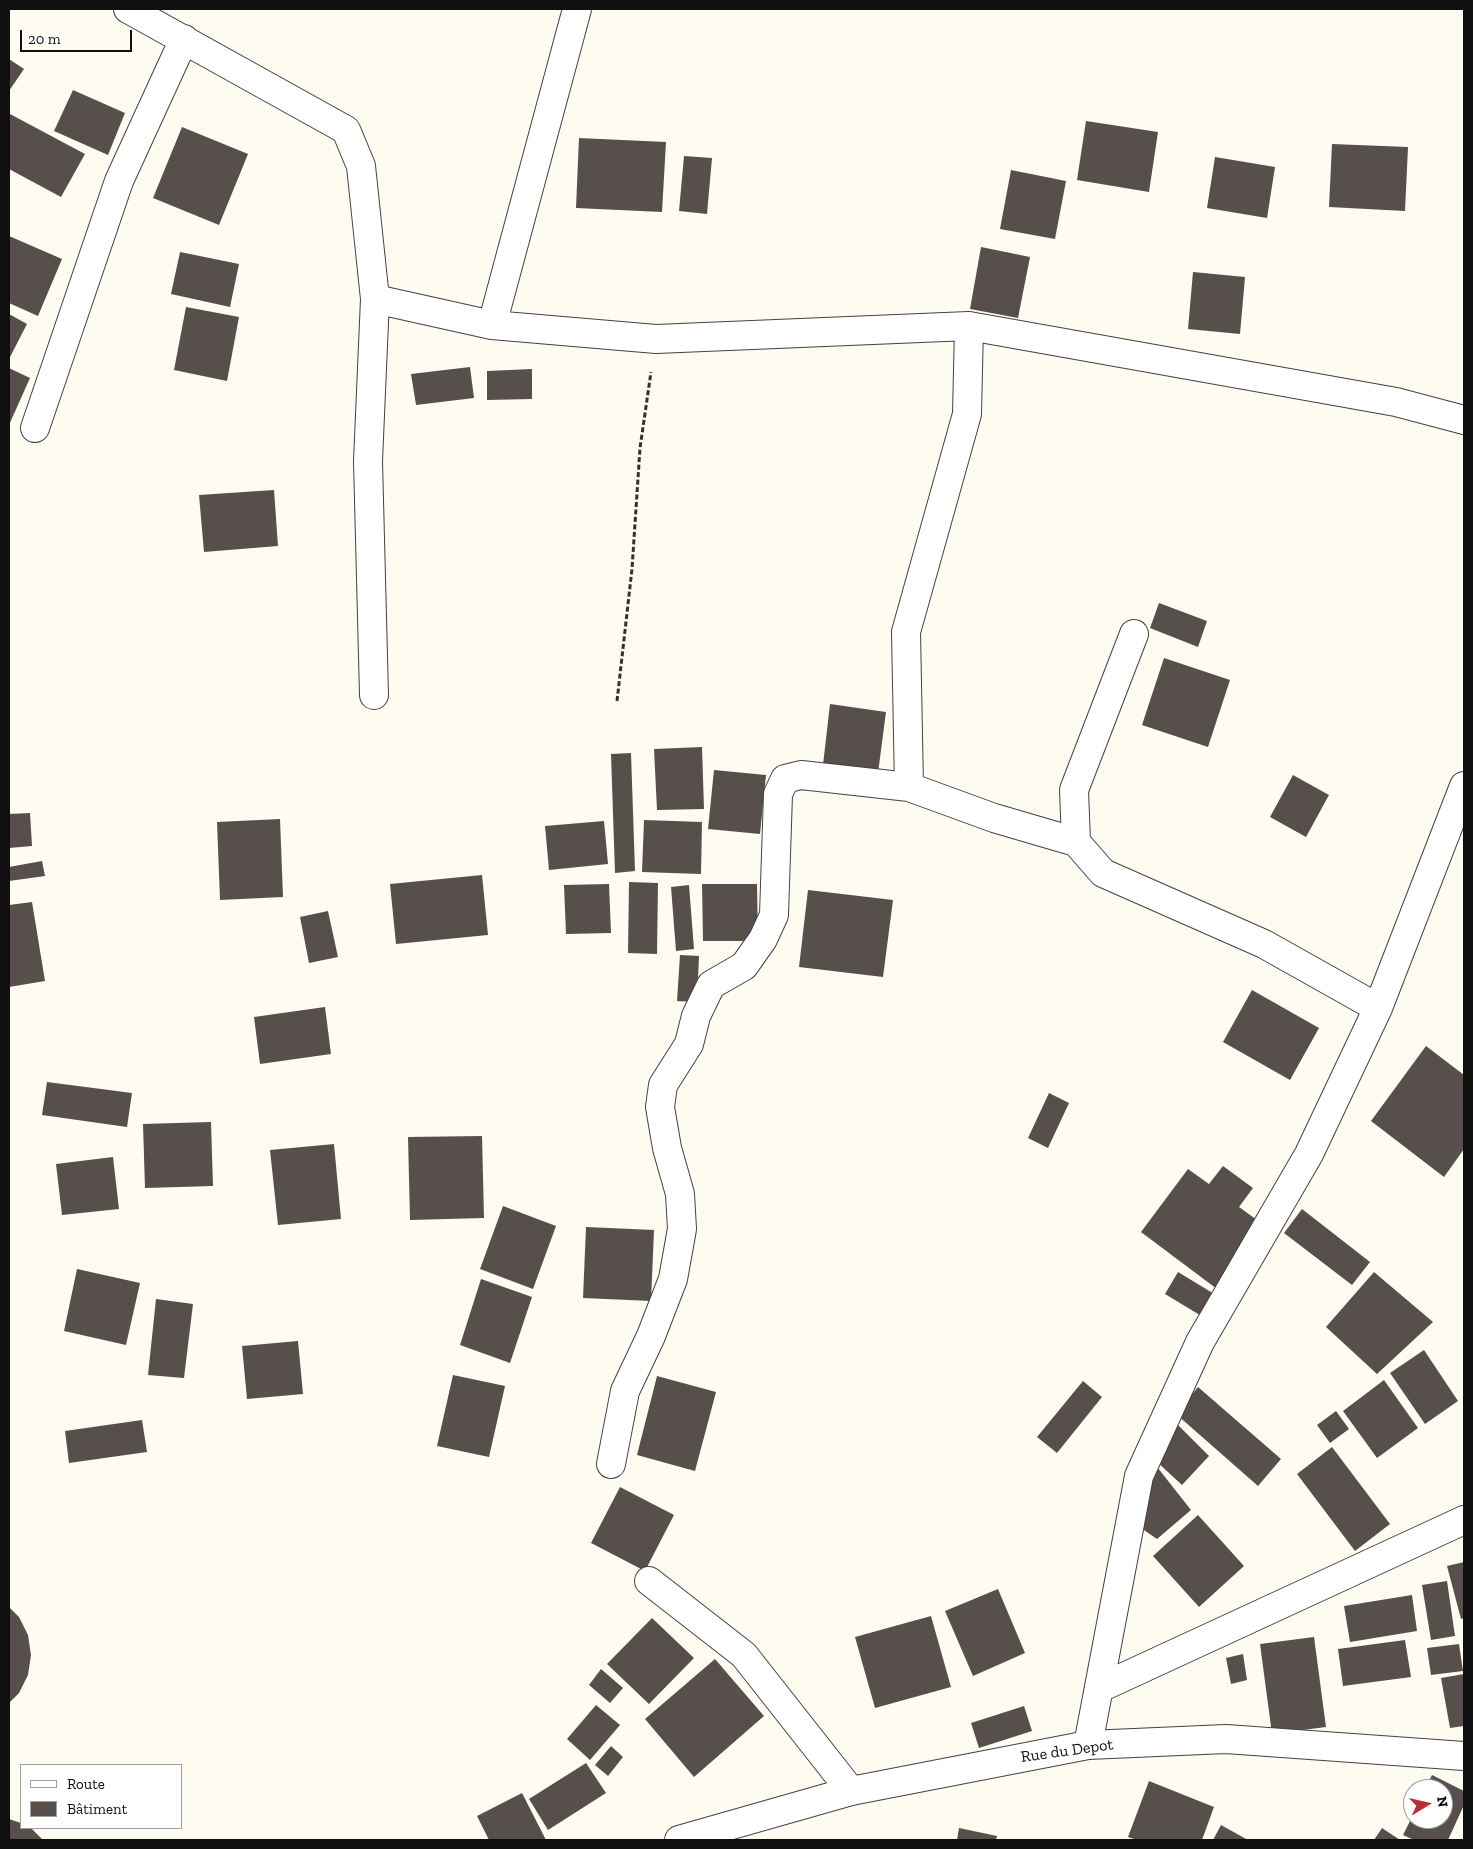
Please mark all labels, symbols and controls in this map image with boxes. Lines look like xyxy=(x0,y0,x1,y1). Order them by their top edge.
scale bar xyxy=(22,20,135,52)
text: 20 m xyxy=(28,30,61,48)
street label: Rue du Depot xyxy=(1020,1735,1114,1767)
legend xyxy=(20,1764,182,1829)
text: Route xyxy=(67,1775,105,1793)
north arrow xyxy=(1403,1779,1453,1829)
text: N xyxy=(1433,1795,1452,1808)
text: Bâtiment xyxy=(67,1800,127,1818)

